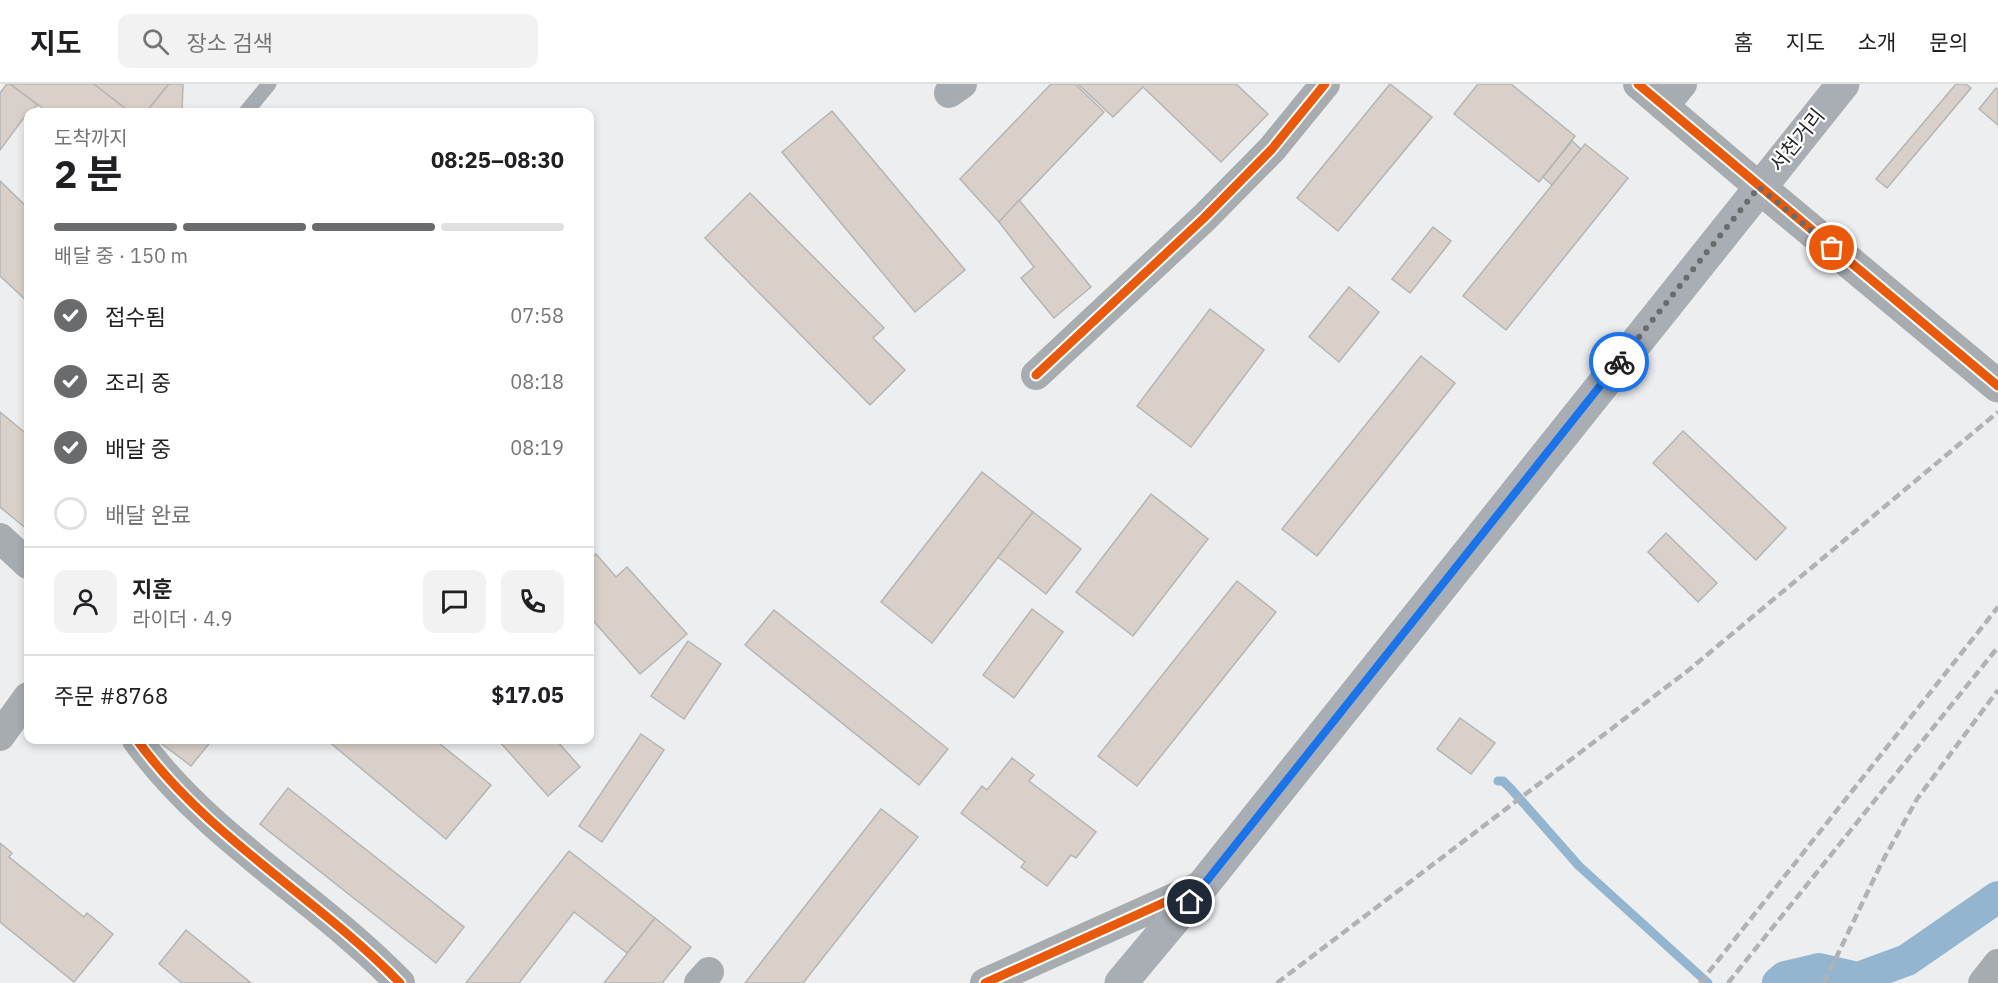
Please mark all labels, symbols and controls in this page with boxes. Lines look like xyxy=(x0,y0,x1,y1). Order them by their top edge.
search box xyxy=(118,14,538,68)
text: 지도 xyxy=(30,24,82,61)
icon: search xyxy=(139,25,172,58)
text: 장소 검색 xyxy=(187,28,273,57)
text: 홈 xyxy=(1734,28,1753,56)
text: 지도 xyxy=(1786,28,1825,56)
text: 소개 xyxy=(1858,28,1896,56)
text: 문의 xyxy=(1929,28,1968,56)
street label: 서천거리 xyxy=(1763,103,1830,177)
text: 도착까지 xyxy=(54,124,128,151)
text: 08:25–08:30 xyxy=(431,145,564,174)
text: 2 분 xyxy=(54,148,122,199)
pin xyxy=(1806,222,1857,273)
icon: bag xyxy=(1815,231,1848,264)
text: 배달 중 · 150 m xyxy=(54,242,188,269)
icon: check xyxy=(54,299,87,332)
text: 접수됨 xyxy=(105,302,166,331)
text: 07:58 xyxy=(510,302,564,329)
courier xyxy=(1589,332,1649,392)
icon: bike xyxy=(1603,346,1636,379)
icon: check xyxy=(54,365,87,398)
text: 조리 중 xyxy=(105,368,171,397)
text: 08:18 xyxy=(510,368,564,395)
icon: check xyxy=(54,431,87,464)
text: 배달 중 xyxy=(105,434,171,463)
text: 08:19 xyxy=(510,434,564,461)
text: 배달 완료 xyxy=(105,500,191,529)
button: person xyxy=(54,570,117,633)
button: chat xyxy=(423,570,486,633)
button: phone xyxy=(501,570,564,633)
text: 지훈 xyxy=(132,574,172,603)
text: 라이더 · 4.9 xyxy=(132,605,233,632)
text: $17.05 xyxy=(491,680,564,709)
text: 주문 #8768 xyxy=(54,681,168,710)
pin xyxy=(1164,876,1215,927)
icon: home xyxy=(1173,885,1206,918)

